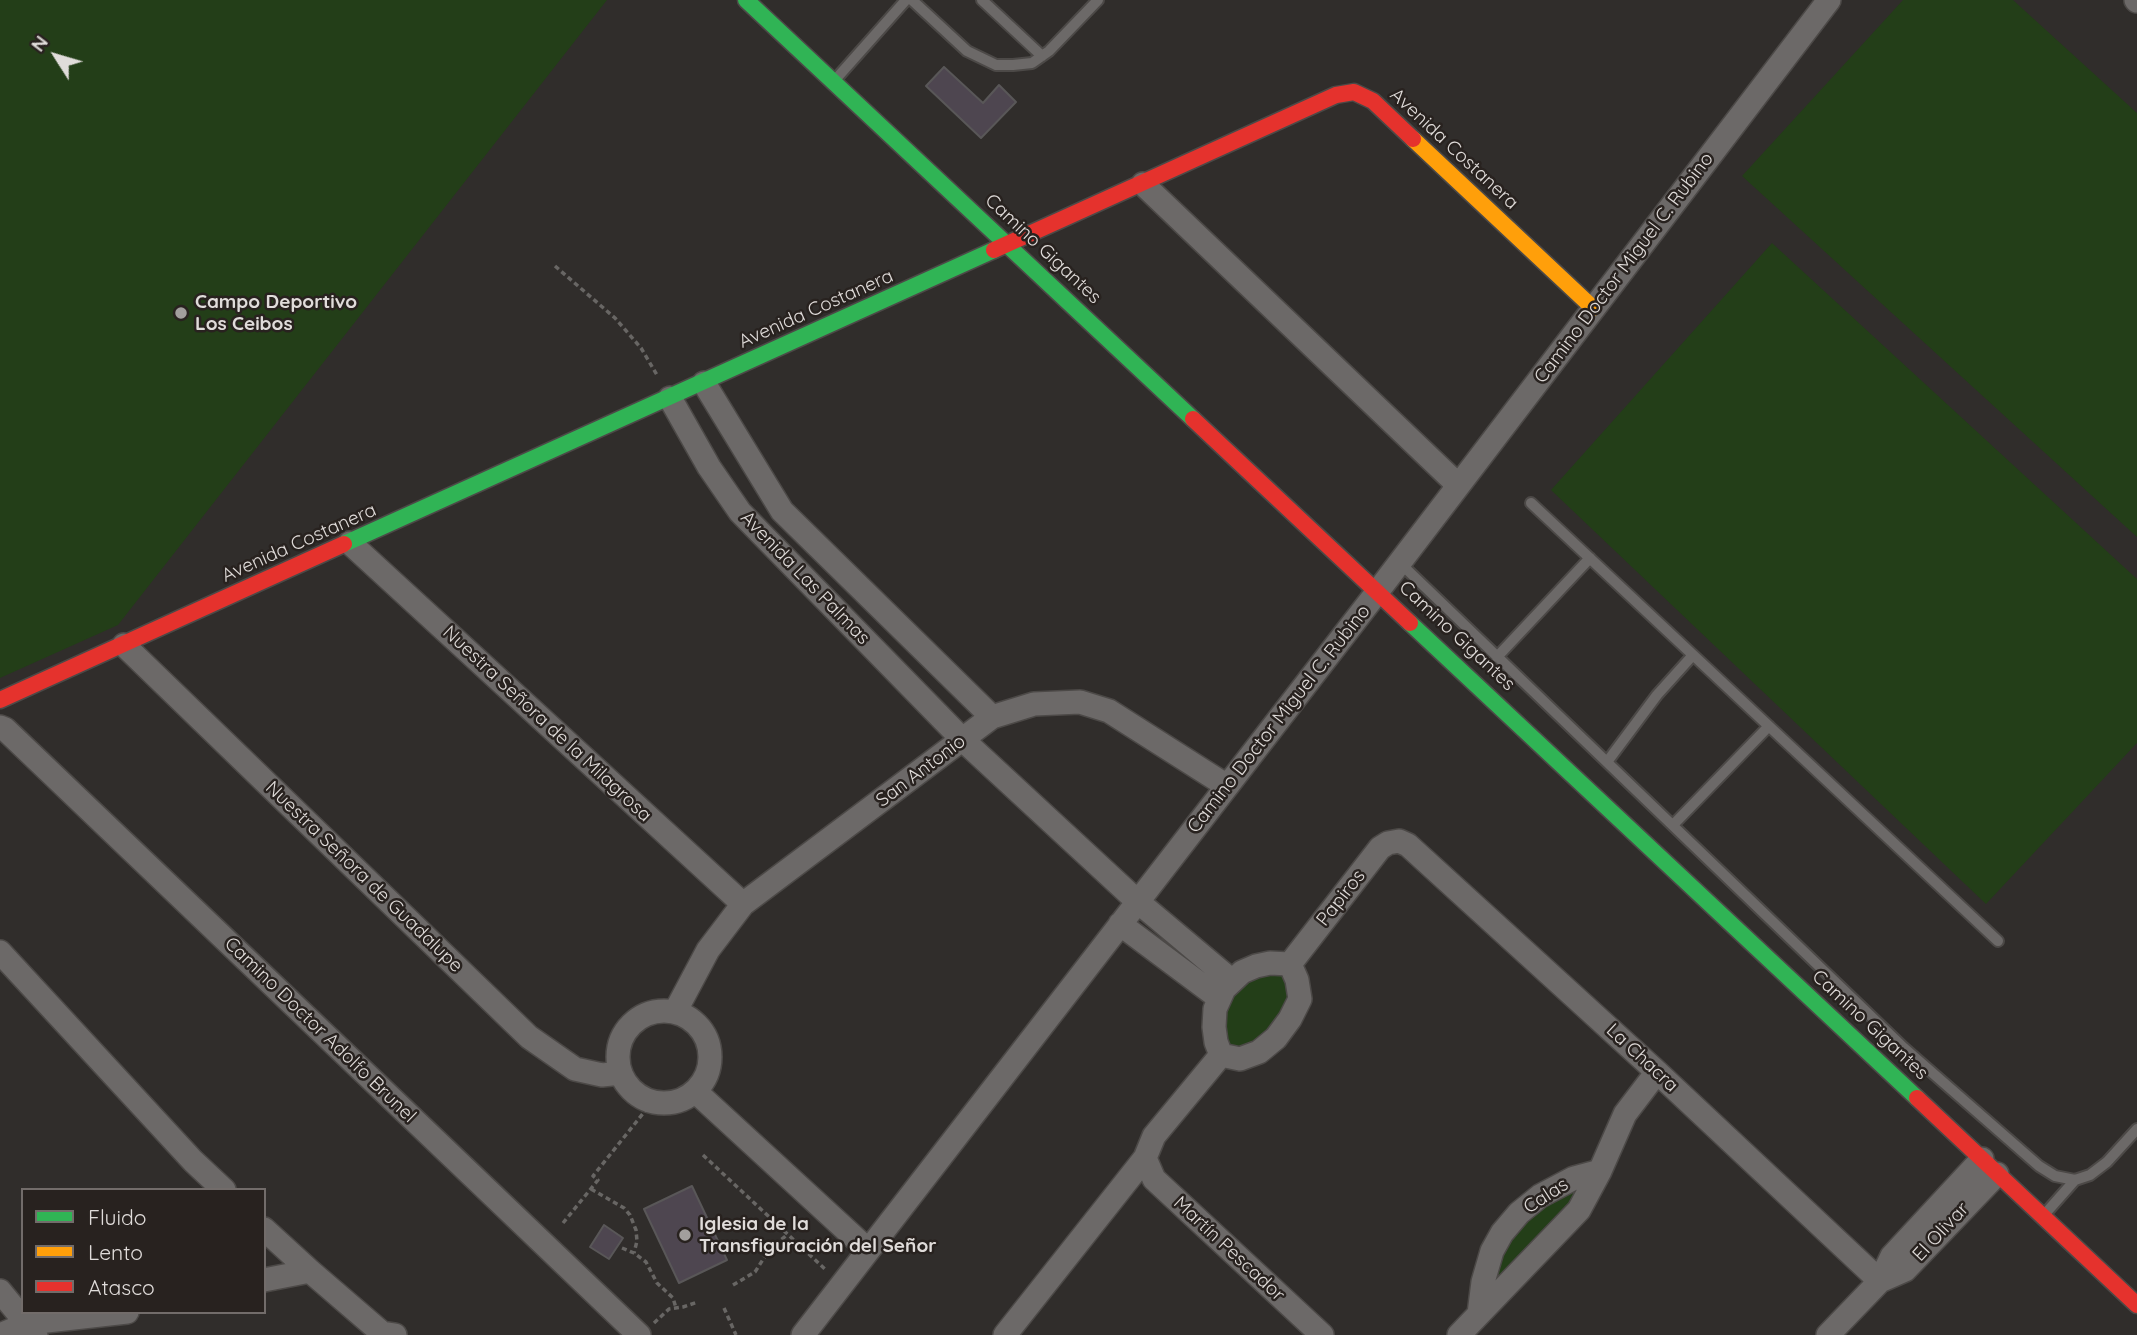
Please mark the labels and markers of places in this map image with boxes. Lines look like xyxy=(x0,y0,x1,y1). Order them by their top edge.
place label: Campo Deportivo Los Ceibos xyxy=(195,291,357,335)
marker: Campo Deportivo Los Ceibos xyxy=(173,305,189,321)
place label: Iglesia de la Transfiguración del Señor xyxy=(699,1213,936,1257)
marker: Iglesia de la Transfiguración del Señor xyxy=(677,1227,693,1243)

